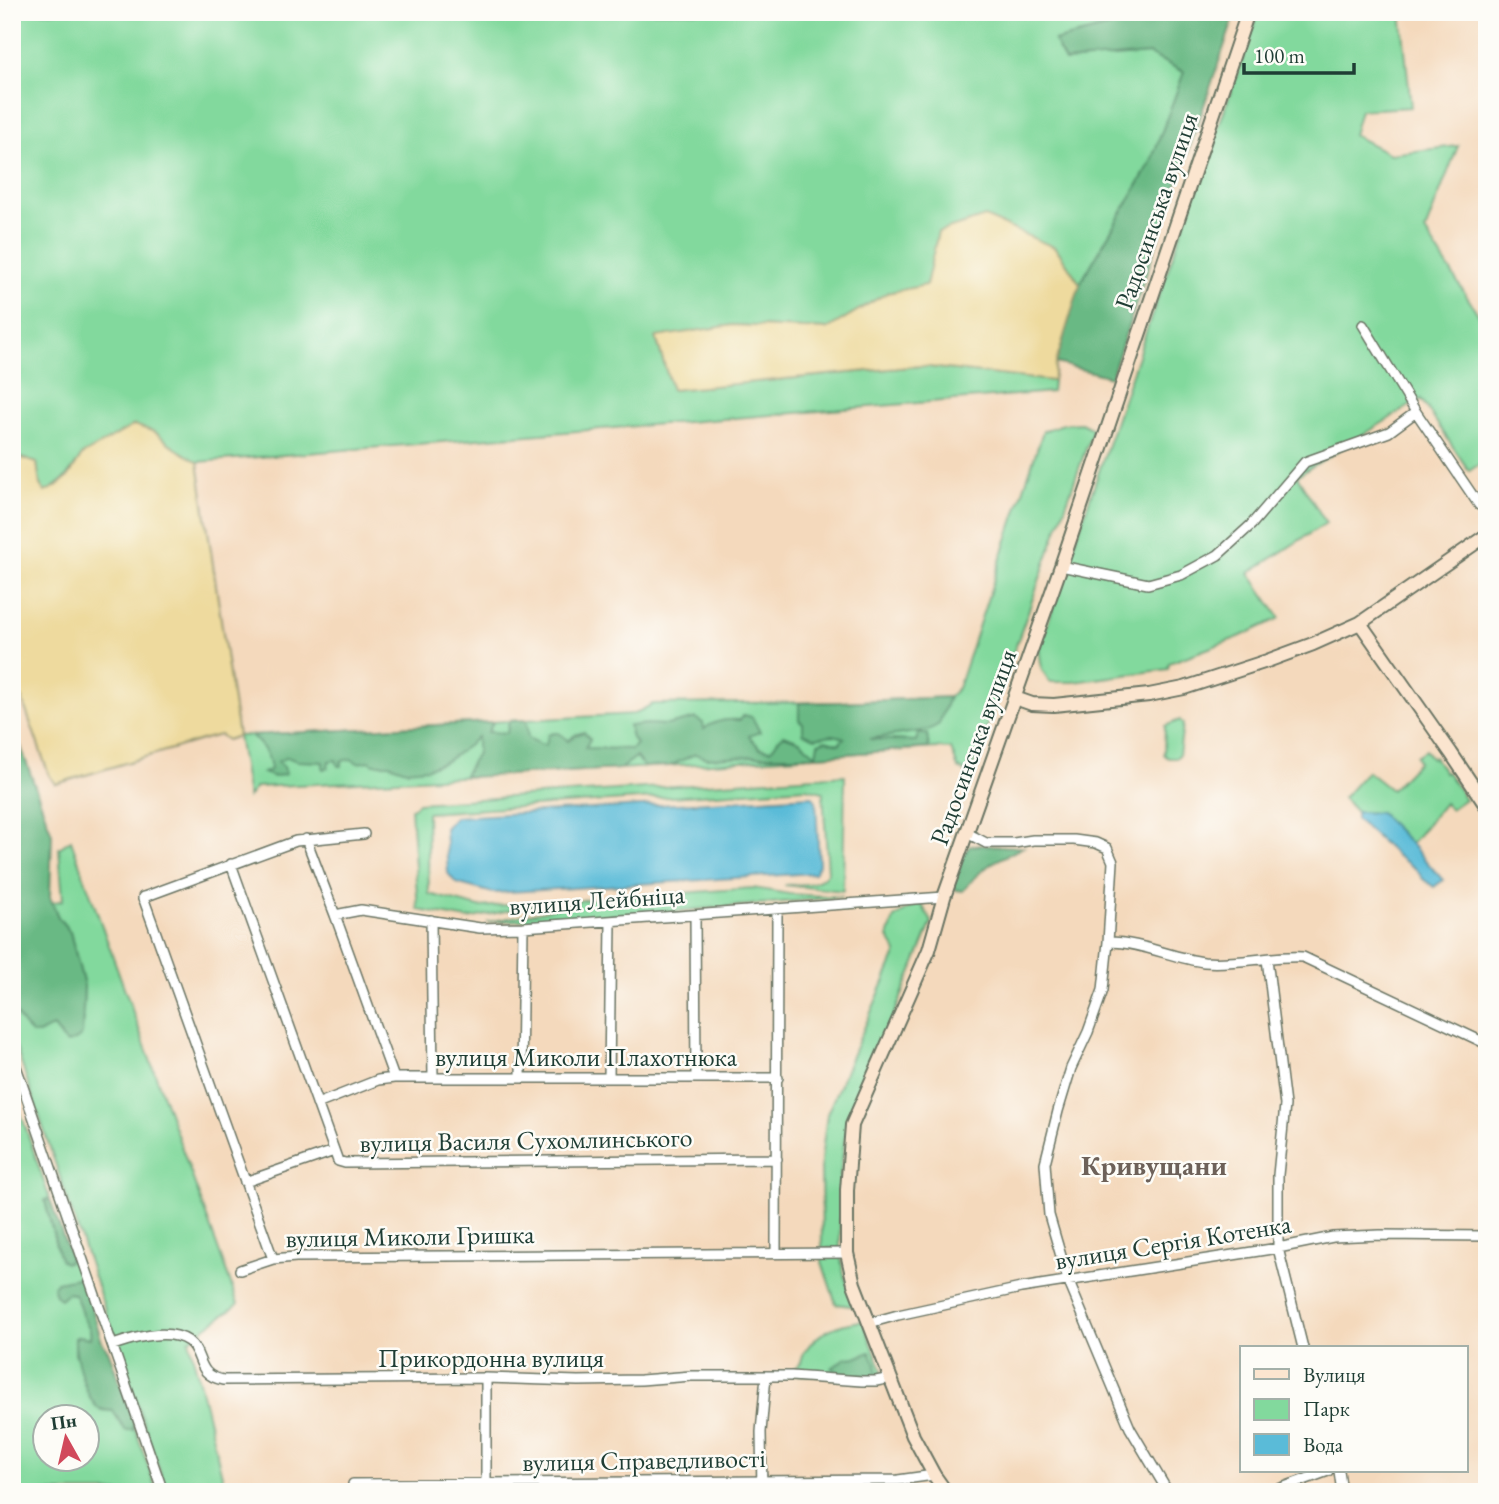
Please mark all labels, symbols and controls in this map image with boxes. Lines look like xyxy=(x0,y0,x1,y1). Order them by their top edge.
scale bar xyxy=(1244,32,1354,76)
text: 100 m xyxy=(1254,42,1305,69)
street label: Радосинська вулиця xyxy=(1106,108,1206,314)
street label: Радосинська вулиця xyxy=(922,644,1024,850)
street label: вулиця Лейбніца xyxy=(508,877,687,923)
street label: вулиця Миколи Плахотнюка xyxy=(435,1040,738,1074)
street label: вулиця Василя Сухомлинського xyxy=(359,1120,693,1160)
district label: Кривущани xyxy=(1081,1147,1227,1183)
street label: вулиця Сергія Котенка xyxy=(1053,1206,1294,1277)
street label: вулиця Миколи Гришка xyxy=(285,1217,535,1255)
street label: Прикордонна вулиця xyxy=(378,1341,604,1375)
legend xyxy=(1240,1346,1468,1472)
text: Вулиця xyxy=(1303,1361,1365,1388)
text: Парк xyxy=(1303,1395,1350,1422)
north arrow xyxy=(32,1402,102,1472)
text: Пн xyxy=(49,1407,78,1436)
text: Вода xyxy=(1303,1431,1344,1458)
street label: вулиця Справедливості xyxy=(522,1441,766,1479)

